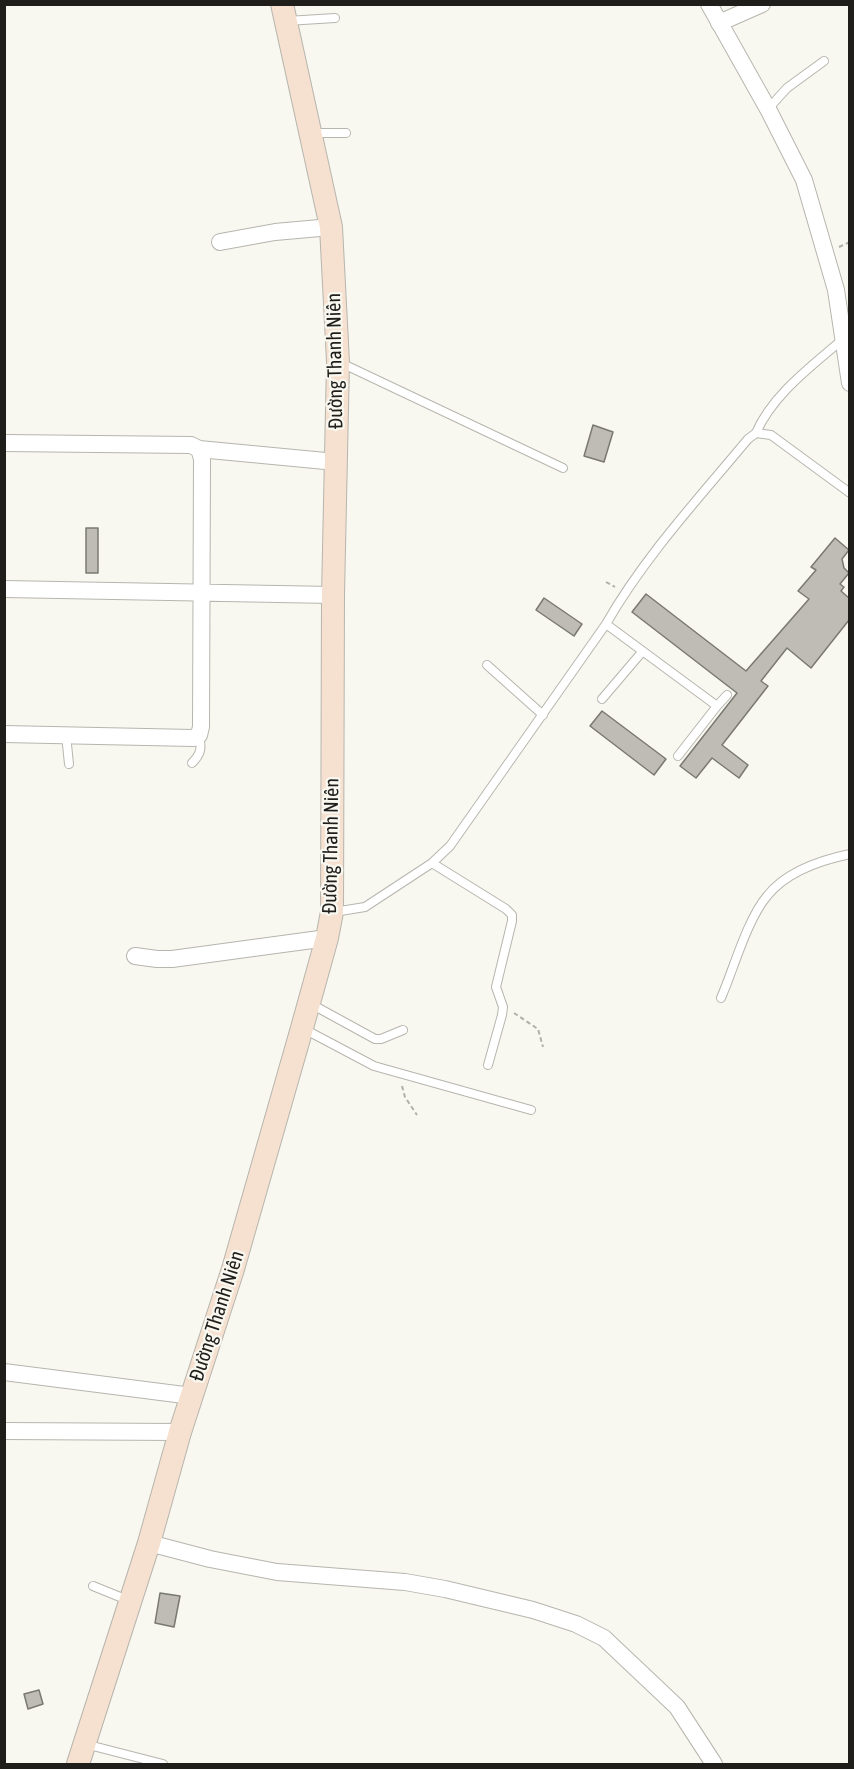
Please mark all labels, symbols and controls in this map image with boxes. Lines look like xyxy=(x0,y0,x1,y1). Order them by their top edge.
street label: Đường Thanh Niên xyxy=(322,293,348,429)
street label: Đường Thanh Niên xyxy=(318,778,344,914)
street label: Đường Thanh Niên xyxy=(185,1248,249,1384)

